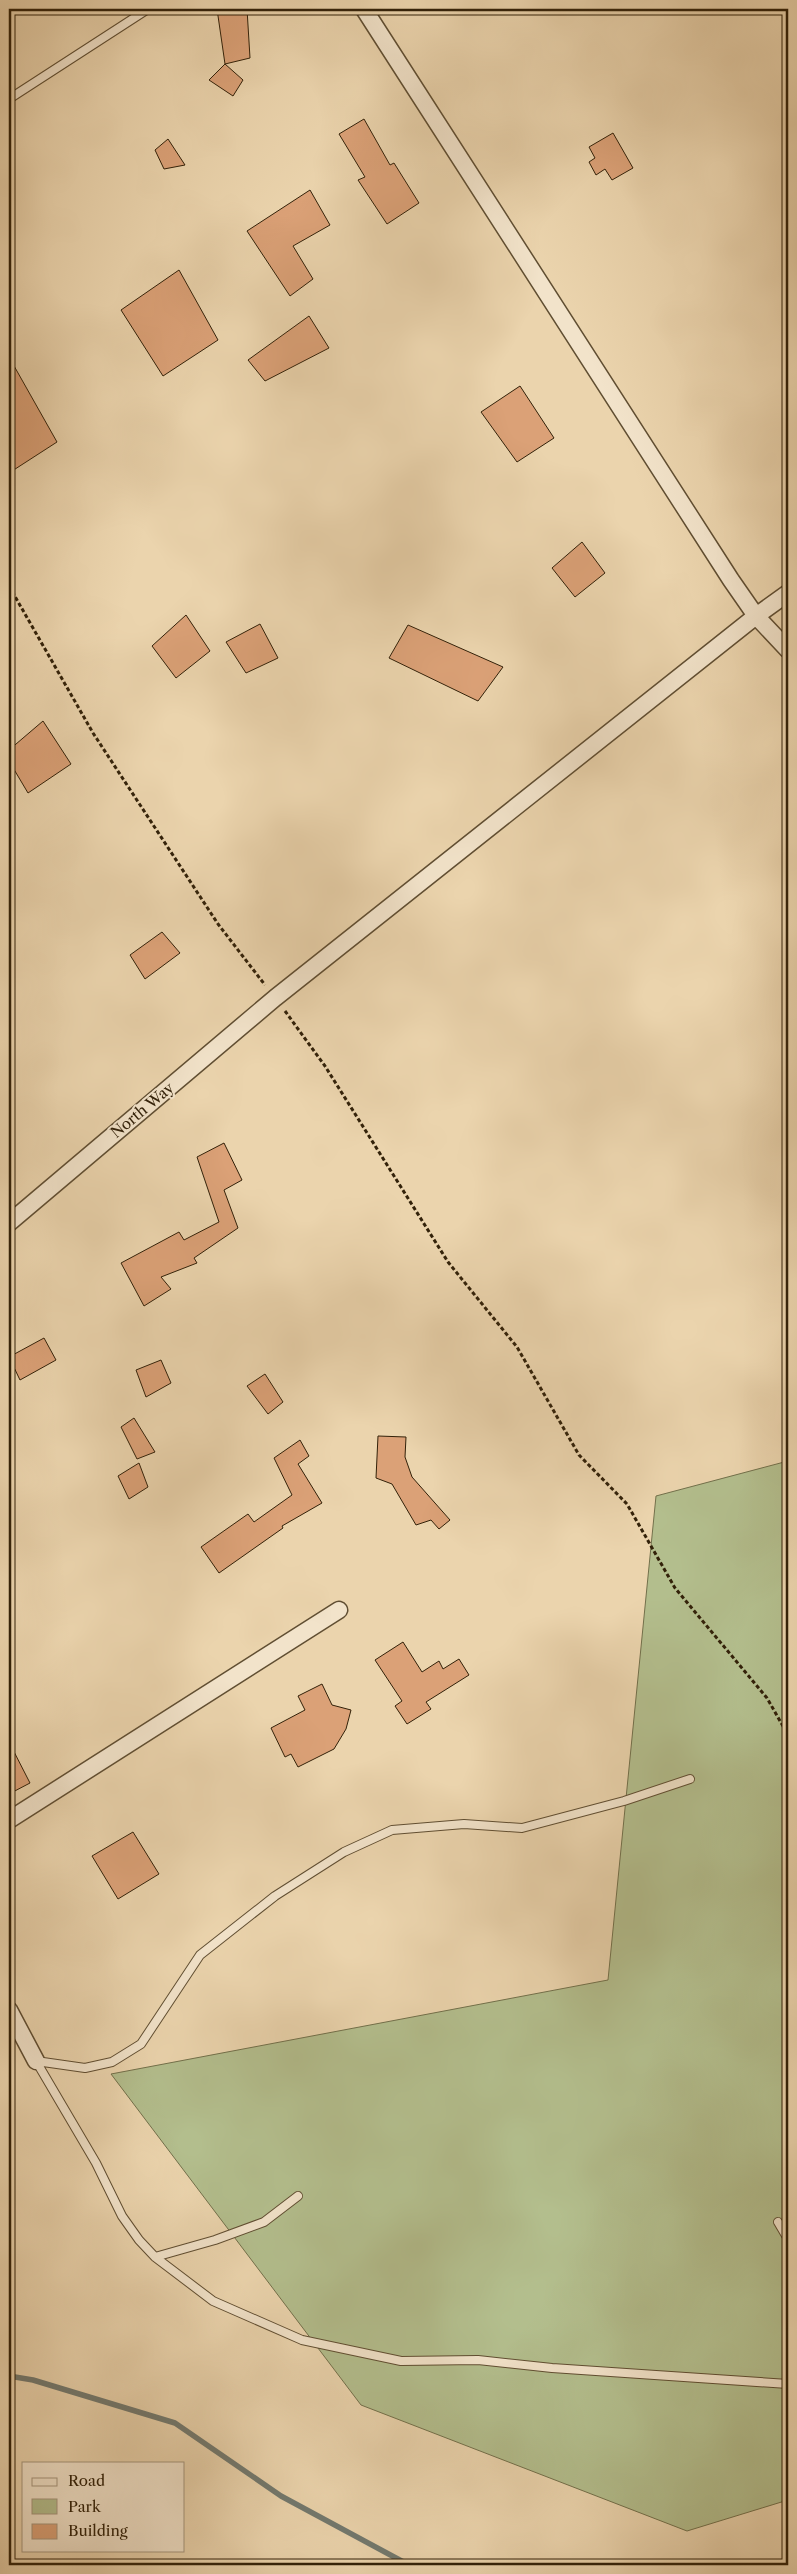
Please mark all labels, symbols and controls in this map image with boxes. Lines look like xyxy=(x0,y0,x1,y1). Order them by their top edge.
street label: North Way xyxy=(107,1078,178,1142)
legend xyxy=(22,2462,185,2552)
text: Road xyxy=(68,2471,105,2490)
text: Park xyxy=(68,2497,102,2516)
text: Building xyxy=(68,2521,128,2540)

